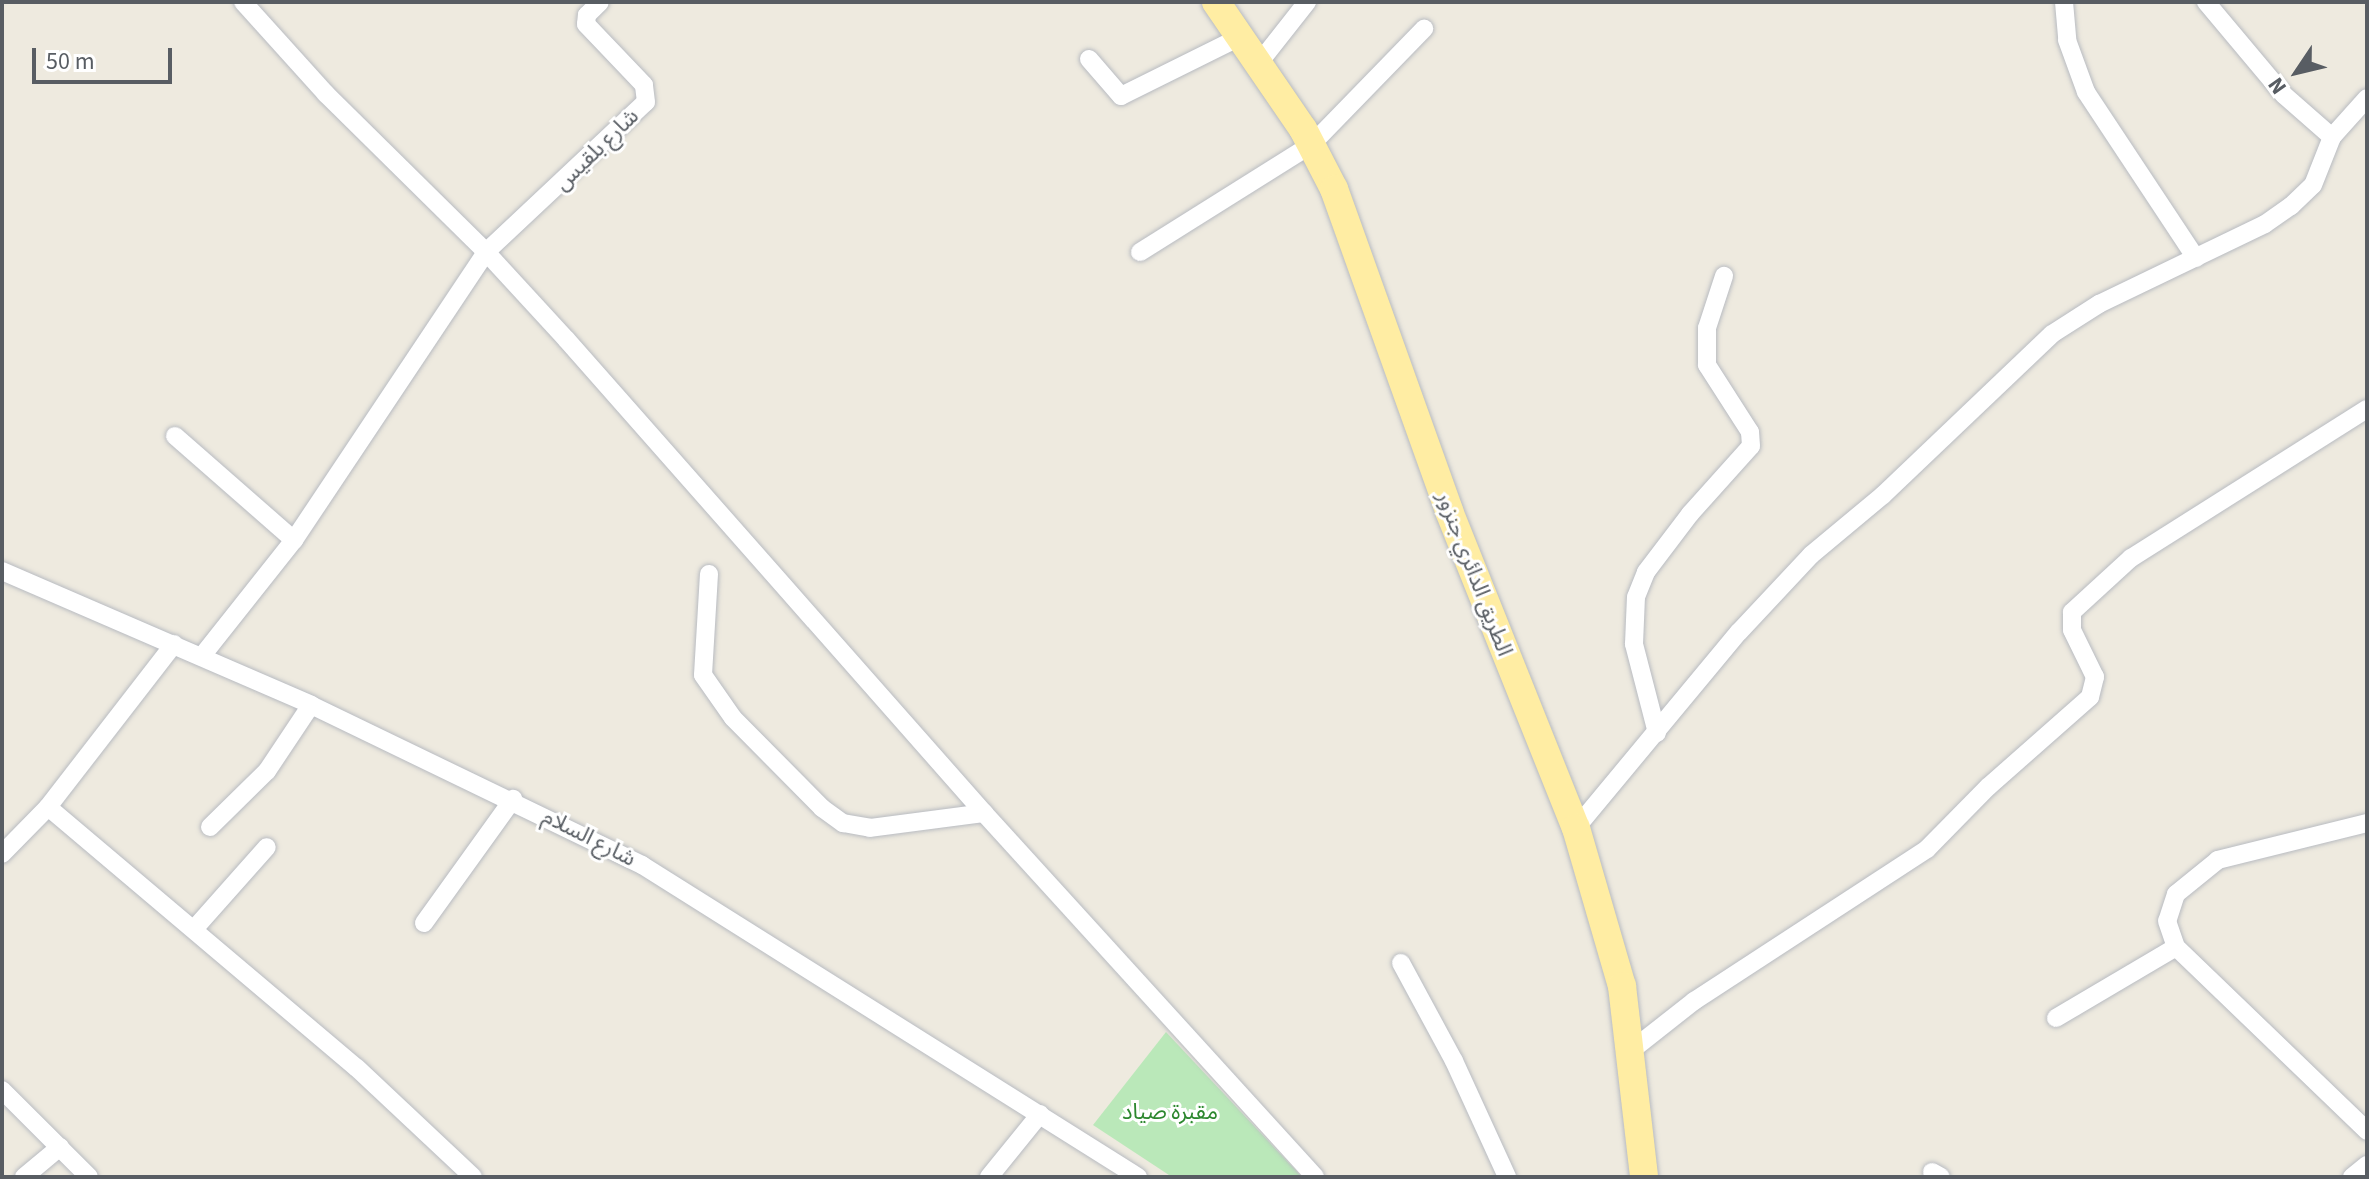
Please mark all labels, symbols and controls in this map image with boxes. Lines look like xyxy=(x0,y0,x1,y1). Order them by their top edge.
scale bar xyxy=(36,32,176,82)
north arrow xyxy=(2257,32,2337,112)
text: 50 m xyxy=(46,44,95,79)
text: N xyxy=(2260,71,2295,101)
street label: شارع بلقيس xyxy=(549,103,645,197)
street label: الطريق الدائري جنزور xyxy=(1430,488,1518,660)
street label: شارع السلام xyxy=(538,803,640,873)
park label: مقبرة صياد xyxy=(1122,1100,1218,1126)

